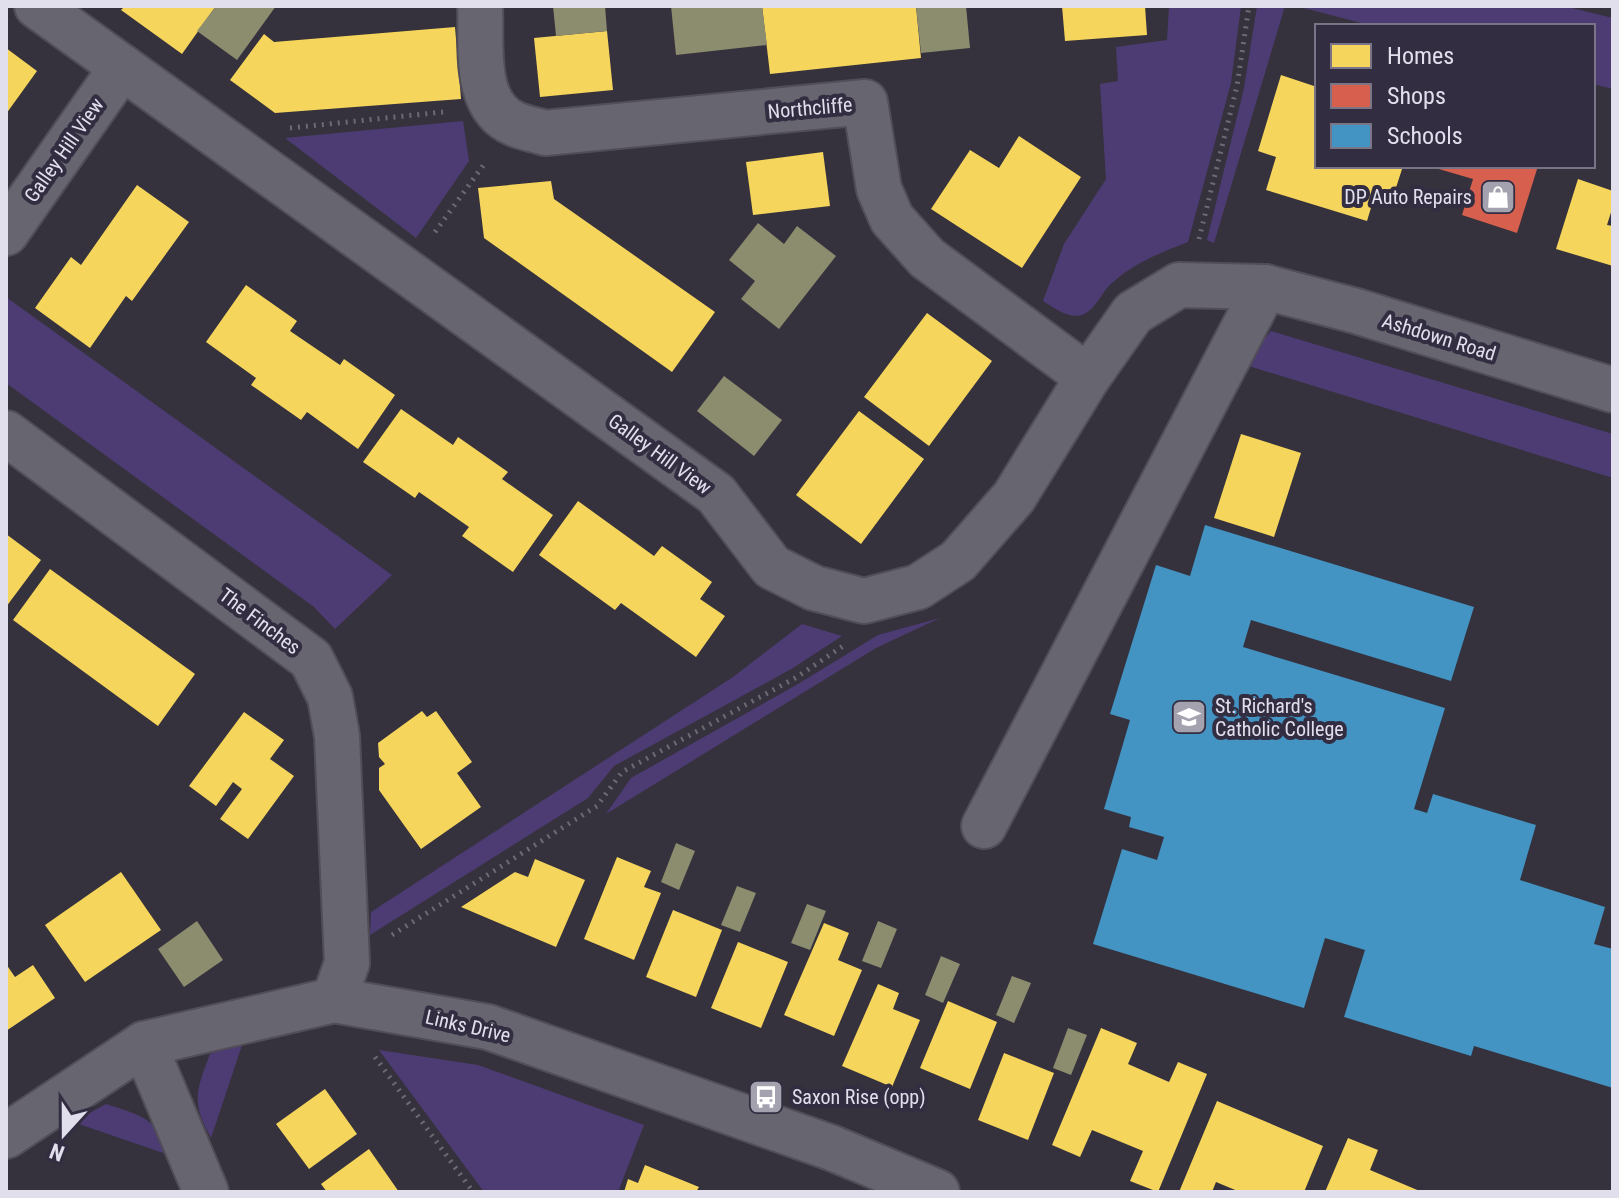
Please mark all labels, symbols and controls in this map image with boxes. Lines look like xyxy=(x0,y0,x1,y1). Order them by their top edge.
legend xyxy=(1315,24,1595,168)
text: Homes xyxy=(1387,42,1454,70)
text: Shops xyxy=(1387,82,1446,110)
street label: Northcliffe xyxy=(767,92,853,124)
street label: Galley Hill View xyxy=(19,93,109,207)
text: Schools xyxy=(1387,122,1463,150)
shop icon: DP Auto Repairs xyxy=(1479,178,1517,216)
place label: DP Auto Repairs xyxy=(1344,185,1472,209)
street label: Ashdown Road xyxy=(1379,308,1499,366)
street label: Galley Hill View xyxy=(604,409,716,499)
street label: The Finches xyxy=(215,583,305,659)
place label: St. Richard's Catholic College xyxy=(1215,694,1344,741)
school or university icon: St. Richard's Catholic College xyxy=(1170,698,1208,736)
street label: Links Drive xyxy=(423,1005,513,1047)
bus stop icon: Saxon Rise (opp) xyxy=(747,1078,785,1116)
place label: Saxon Rise (opp) xyxy=(792,1085,926,1109)
north arrow xyxy=(24,1094,104,1174)
text: N xyxy=(46,1138,68,1166)

